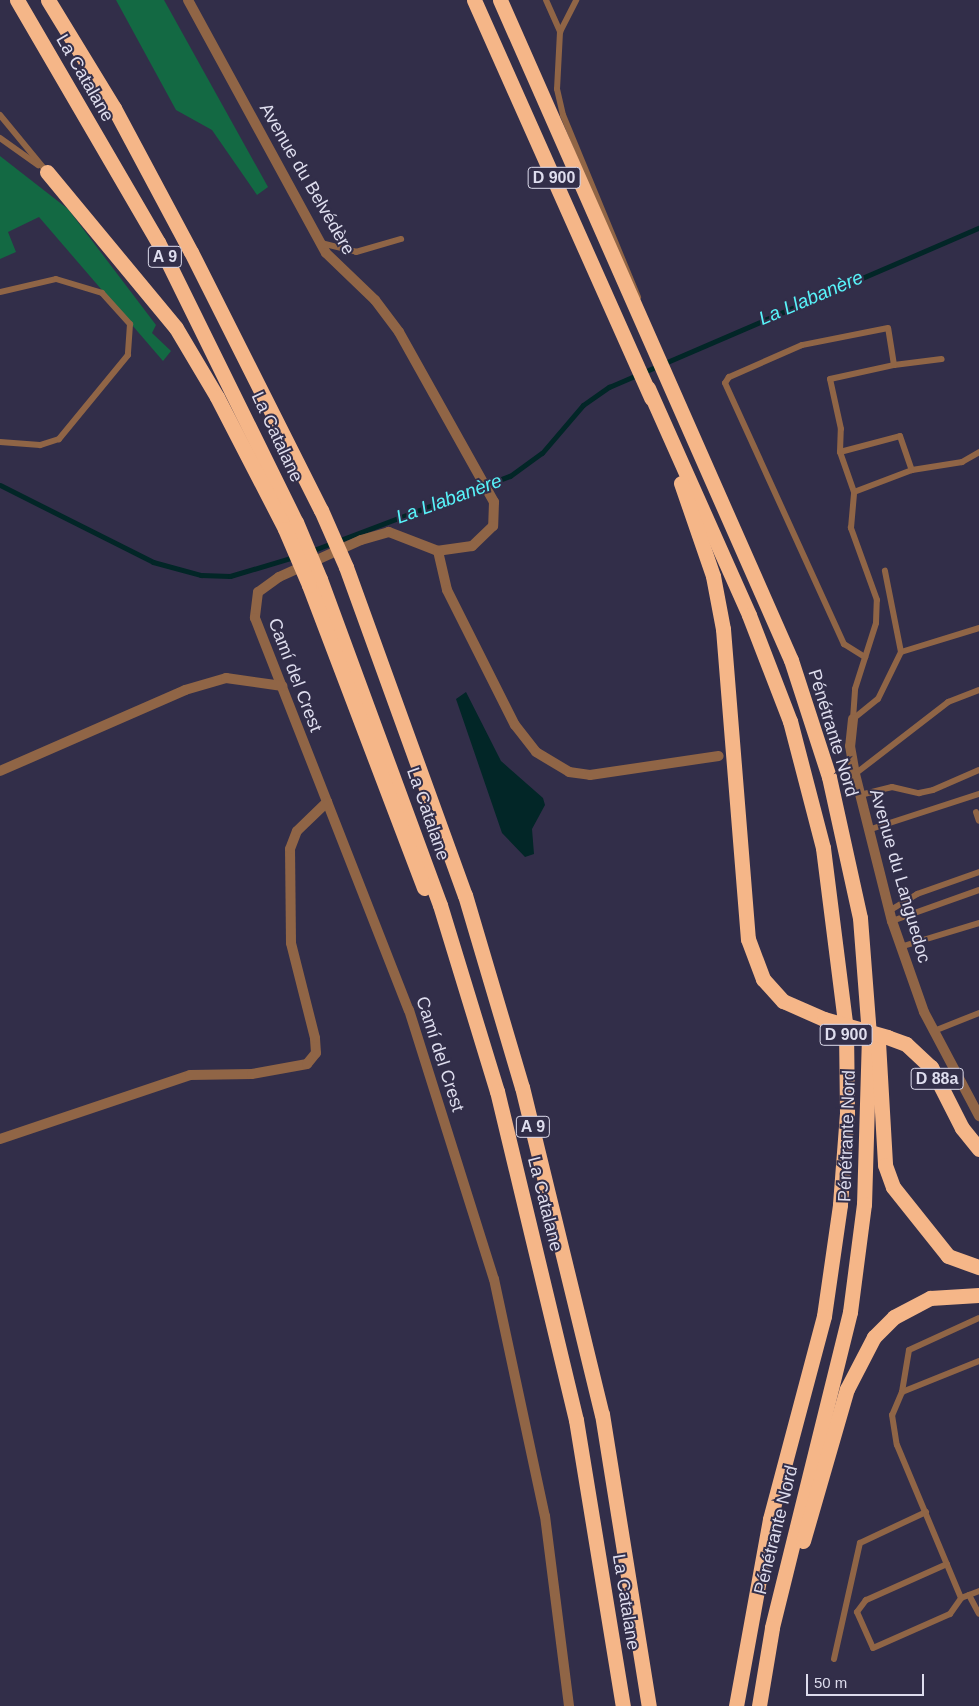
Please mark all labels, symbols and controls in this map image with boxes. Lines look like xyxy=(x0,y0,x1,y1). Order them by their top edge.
street label: La Catalane xyxy=(51,31,119,125)
street label: Avenue du Belvédère xyxy=(255,99,359,259)
road number: D 900 xyxy=(526,164,582,192)
road number: A 9 xyxy=(148,243,182,270)
water label: La Llabanère xyxy=(755,266,867,330)
street label: La Catalane xyxy=(247,388,307,486)
water label: La Llabanère xyxy=(393,469,505,529)
street label: Camí del Crest xyxy=(263,615,327,735)
street label: Pénétrante Nord xyxy=(803,667,863,799)
street label: La Catalane xyxy=(402,765,454,863)
street label: Avenue du Languedoc xyxy=(865,787,935,965)
street label: Camí del Crest xyxy=(411,994,469,1114)
road number: D 900 xyxy=(818,1022,874,1048)
road number: D 88a xyxy=(910,1066,964,1092)
street label: Pénétrante Nord xyxy=(834,1070,860,1202)
road number: A 9 xyxy=(516,1114,550,1140)
street label: La Catalane xyxy=(523,1154,567,1254)
street label: Pénétrante Nord xyxy=(750,1463,802,1597)
street label: La Catalane xyxy=(608,1552,644,1652)
scale bar xyxy=(809,1664,926,1696)
text: 50 m xyxy=(814,1674,847,1691)

